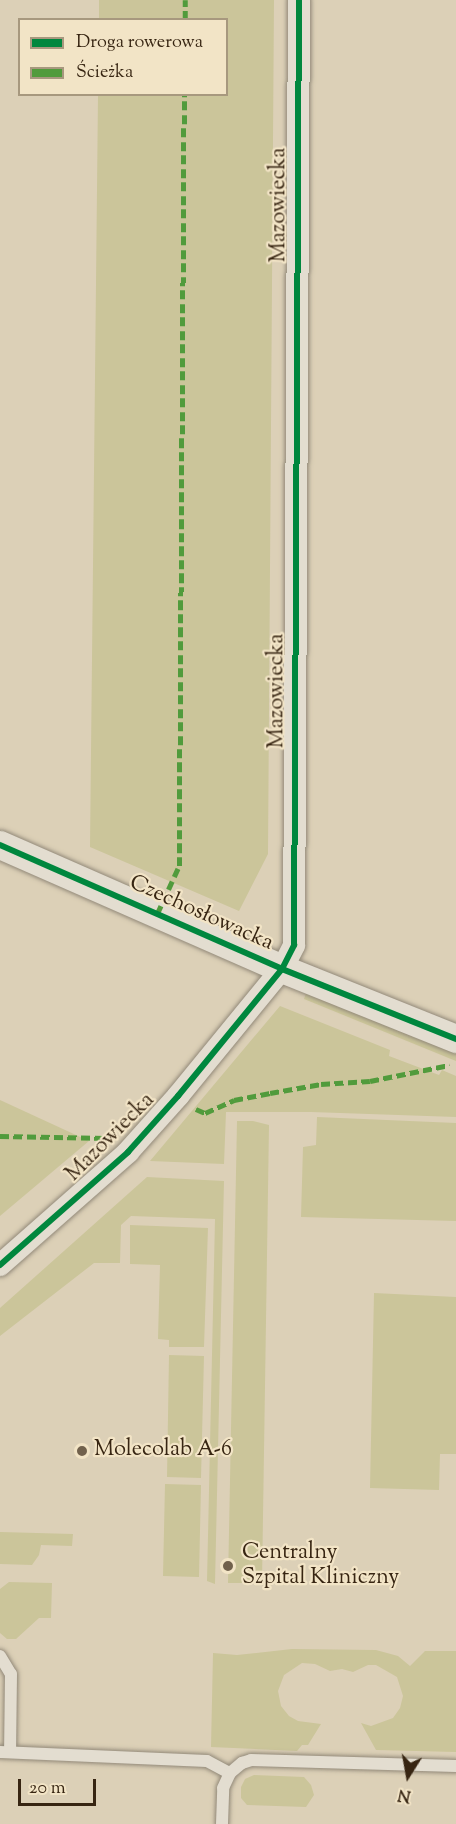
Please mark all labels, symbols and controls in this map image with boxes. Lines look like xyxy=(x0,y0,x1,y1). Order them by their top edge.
legend xyxy=(18,18,228,96)
text: Droga rowerowa xyxy=(76,30,203,56)
text: Ścieżka xyxy=(76,60,133,86)
street label: Mazowiecka xyxy=(267,148,293,262)
street label: Mazowiecka xyxy=(265,634,291,748)
street label: Czechosłowacka xyxy=(125,870,277,958)
street label: Mazowiecka xyxy=(61,1088,161,1188)
place label: Molecolab A-6 xyxy=(94,1438,232,1464)
marker: Molecolab A-6 xyxy=(75,1444,89,1458)
place label: Centralny Szpital Kliniczny xyxy=(242,1540,399,1592)
marker: Centralny Szpital Kliniczny xyxy=(219,1557,237,1575)
north arrow xyxy=(378,1746,438,1806)
scale bar xyxy=(21,1767,99,1805)
text: 20 m xyxy=(29,1776,66,1802)
text: N xyxy=(396,1782,413,1807)

